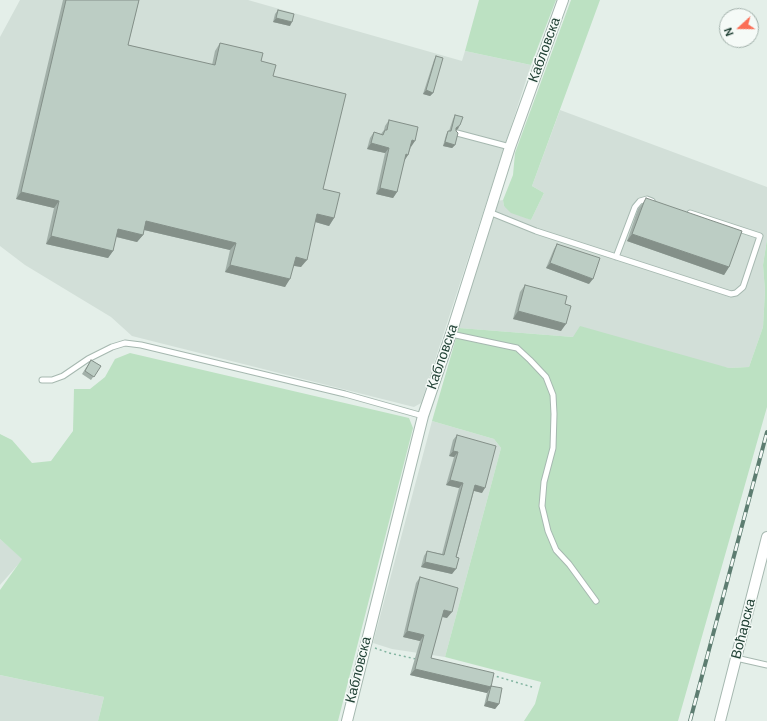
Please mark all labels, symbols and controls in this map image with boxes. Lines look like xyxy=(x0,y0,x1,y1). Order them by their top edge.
north arrow xyxy=(719,8,759,48)
street label: Кабловска xyxy=(525,15,565,85)
text: N xyxy=(721,26,737,38)
street label: Кабловска xyxy=(424,322,462,392)
street label: Воћарска xyxy=(728,597,760,661)
street label: Кабловска xyxy=(343,635,375,705)

